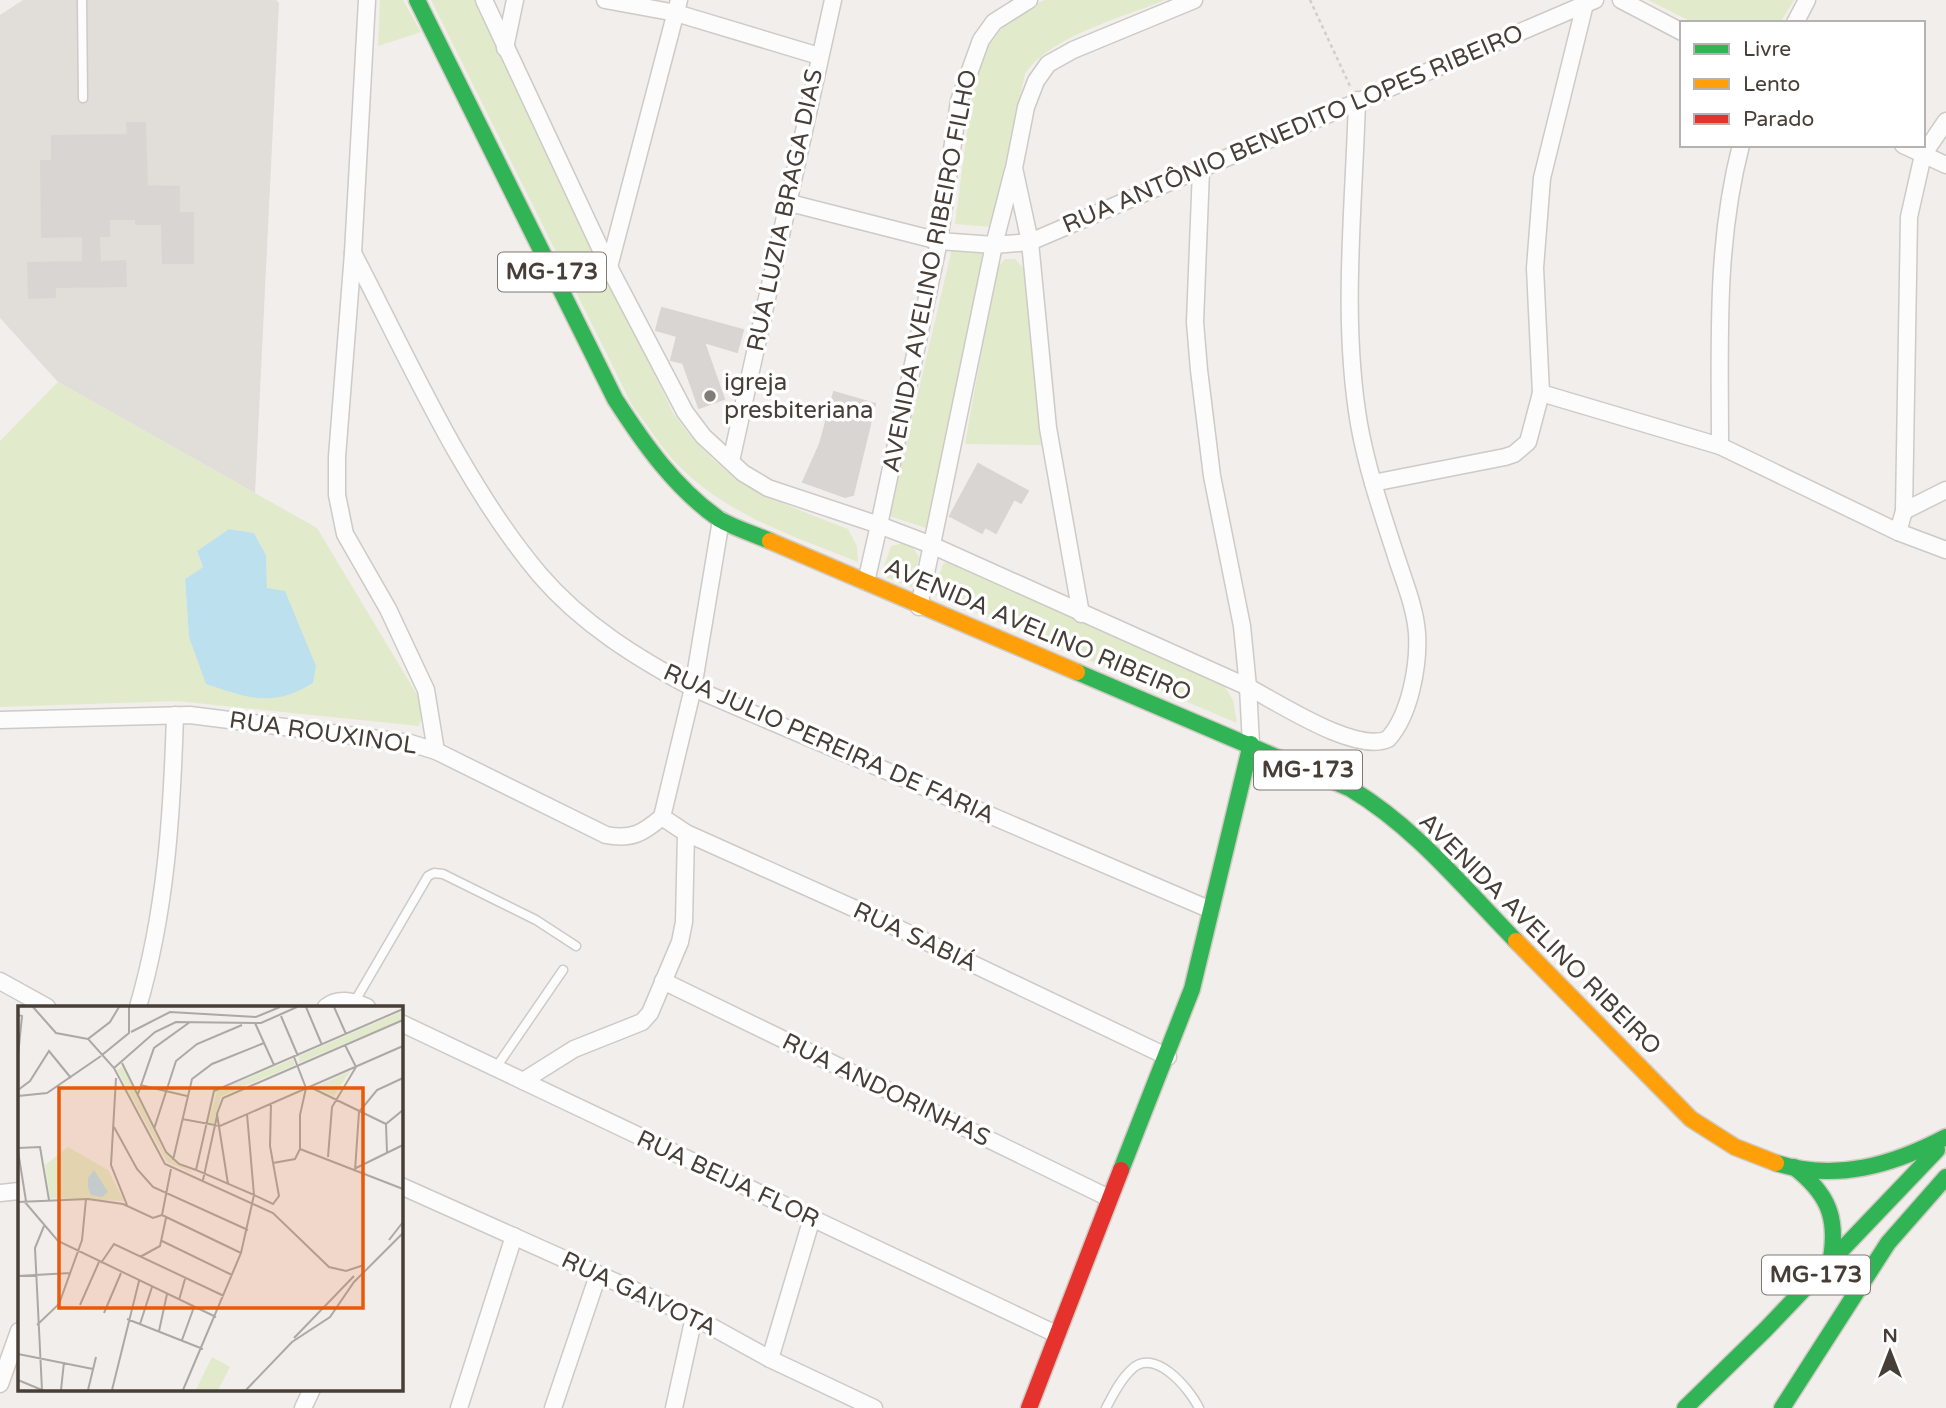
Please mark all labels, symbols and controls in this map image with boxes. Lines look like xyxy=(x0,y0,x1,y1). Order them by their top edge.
street label: RUA ANTÔNIO BENEDITO LOPES RIBEIRO xyxy=(1058,18,1528,240)
legend xyxy=(1680,21,1925,147)
text: Livre xyxy=(1743,37,1791,62)
street label: RUA LUZIA BRAGA DIAS xyxy=(741,66,829,354)
street label: AVENIDA AVELINO RIBEIRO FILHO xyxy=(877,67,983,475)
text: Lento xyxy=(1743,72,1800,97)
text: Parado xyxy=(1743,107,1814,132)
road number: MG-173 xyxy=(498,252,606,292)
place label: igreja presbiteriana xyxy=(724,368,874,425)
marker: igreja presbiteriana xyxy=(702,388,718,404)
street label: AVENIDA AVELINO RIBEIRO xyxy=(880,552,1196,708)
street label: RUA JULIO PEREIRA DE FARIA xyxy=(659,658,999,830)
street label: RUA ROUXINOL xyxy=(227,705,419,761)
road number: MG-173 xyxy=(1254,750,1362,790)
street label: AVENIDA AVELINO RIBEIRO xyxy=(1413,807,1667,1061)
street label: RUA SABIÁ xyxy=(849,895,982,978)
inset map xyxy=(18,1006,402,1390)
street label: RUA ANDORINHAS xyxy=(777,1027,995,1153)
street label: RUA BEIJA FLOR xyxy=(632,1124,824,1234)
street label: RUA GAIVOTA xyxy=(557,1245,721,1343)
road number: MG-173 xyxy=(1762,1256,1870,1294)
north arrow xyxy=(1855,1317,1925,1387)
text: N xyxy=(1882,1325,1898,1347)

